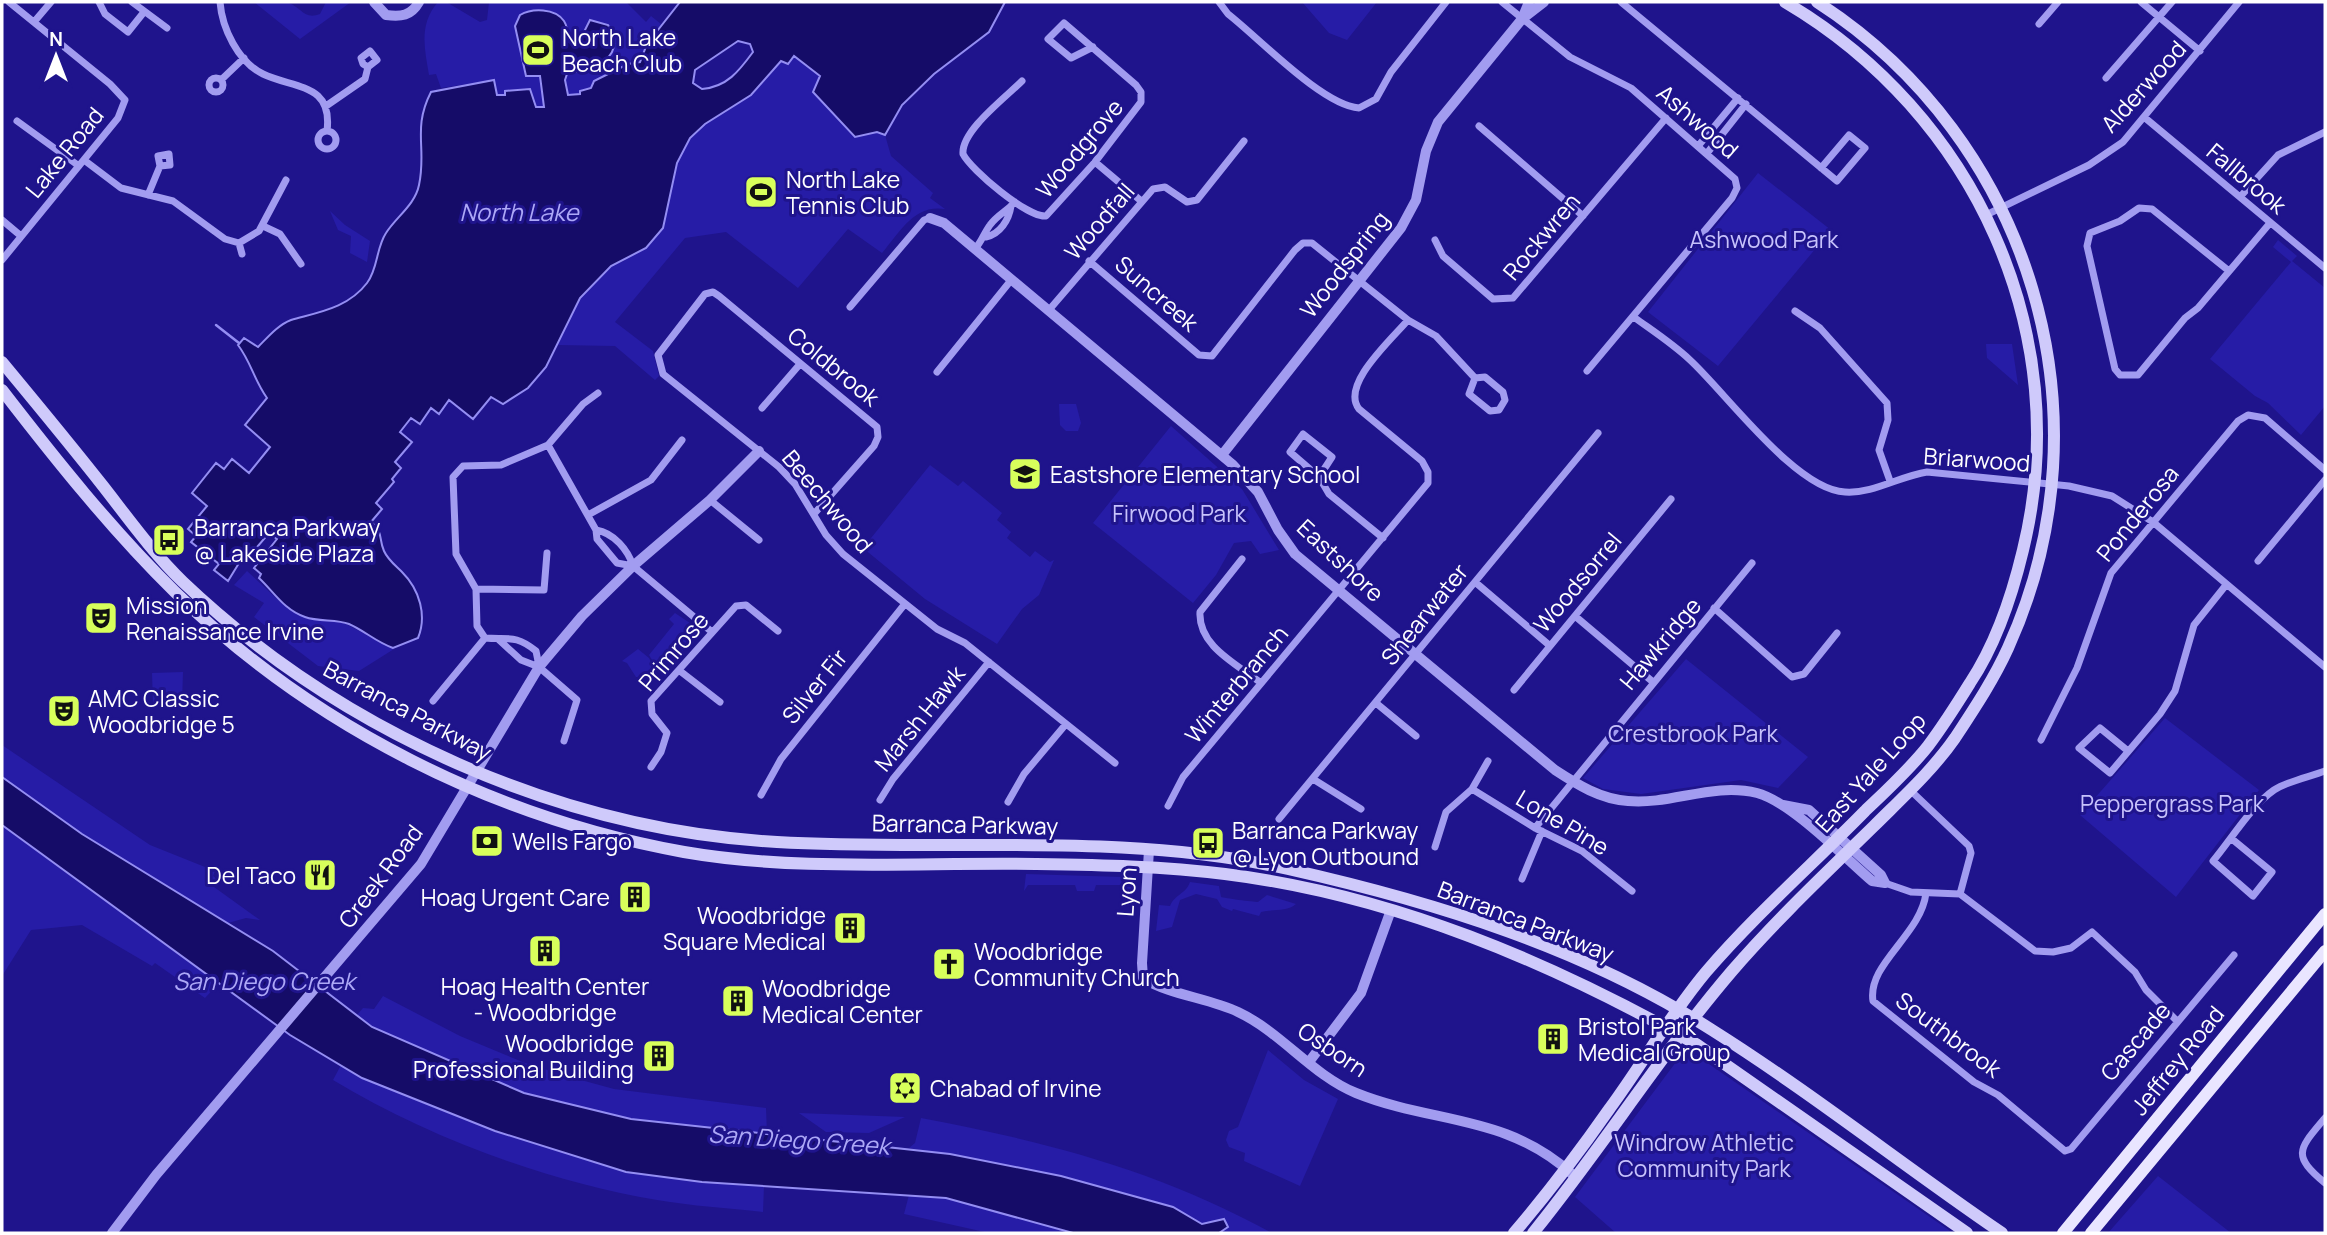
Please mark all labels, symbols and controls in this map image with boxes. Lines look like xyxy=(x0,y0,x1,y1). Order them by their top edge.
north arrow xyxy=(21,21,91,91)
place label: North Lake Beach Club xyxy=(562,21,682,79)
text: N xyxy=(49,26,63,52)
sports icon: North Lake Beach Club xyxy=(519,31,557,69)
street label: Alderwood xyxy=(2093,33,2193,139)
street label: Ashwood xyxy=(1650,77,1746,165)
street label: Woodgrove xyxy=(1028,92,1130,204)
street label: Lake Road xyxy=(18,100,110,204)
street label: Fallbrook xyxy=(2200,135,2294,221)
place label: North Lake Tennis Club xyxy=(786,163,909,221)
sports icon: North Lake Tennis Club xyxy=(742,173,780,211)
street label: Woodfall xyxy=(1057,176,1141,266)
street label: Rockwren xyxy=(1495,186,1587,286)
water label: North Lake xyxy=(459,195,581,228)
street label: Woodspring xyxy=(1292,204,1396,324)
park label: Ashwood Park xyxy=(1690,223,1839,255)
street label: Suncreek xyxy=(1109,248,1206,338)
street label: Coldbrook xyxy=(781,319,887,413)
street label: Briarwood xyxy=(1923,439,2031,479)
street label: Beechwood xyxy=(775,443,881,559)
school or university icon: Eastshore Elementary School xyxy=(1006,455,1044,493)
place label: Eastshore Elementary School xyxy=(1050,458,1360,490)
street label: Ponderosa xyxy=(2089,458,2185,568)
park label: Firwood Park xyxy=(1112,497,1246,529)
place label: Barranca Parkway @ Lakeside Plaza xyxy=(194,511,380,569)
street label: Eastshore xyxy=(1291,511,1391,609)
bus stop icon: Barranca Parkway @ Lakeside Plaza xyxy=(150,521,188,559)
street label: Woodsorrel xyxy=(1526,525,1628,639)
street label: Shearwater xyxy=(1373,556,1475,672)
place label: Mission Renaissance Irvine xyxy=(126,589,324,647)
street label: Hawkridge xyxy=(1612,590,1708,696)
theatre icon: Mission Renaissance Irvine xyxy=(82,599,120,637)
street label: Primrose xyxy=(630,605,716,697)
street label: Winterbranch xyxy=(1177,618,1295,750)
street label: Silver Fir xyxy=(774,642,854,730)
street label: Barranca Parkway xyxy=(318,652,498,768)
street label: Marsh Hawk xyxy=(866,658,972,778)
place label: AMC Classic Woodbridge 5 xyxy=(88,682,235,740)
theatre icon: AMC Classic Woodbridge 5 xyxy=(45,692,83,730)
street label: East Yale Loop xyxy=(1807,705,1933,839)
park label: Crestbrook Park xyxy=(1608,717,1779,749)
street label: Lone Pine xyxy=(1511,782,1615,862)
park label: Peppergrass Park xyxy=(2080,787,2265,819)
street label: Barranca Parkway xyxy=(872,806,1058,842)
place label: Barranca Parkway @ Lyon Outbound xyxy=(1232,814,1419,872)
street label: Creek Road xyxy=(331,818,429,934)
bank icon: Wells Fargo xyxy=(468,822,506,860)
bus stop icon: Barranca Parkway @ Lyon Outbound xyxy=(1189,824,1227,862)
place label: Wells Fargo xyxy=(512,825,632,857)
restaurant icon: Del Taco xyxy=(301,856,339,894)
place label: Del Taco xyxy=(206,859,296,891)
street label: Lyon xyxy=(1108,866,1144,918)
street label: Barranca Parkway xyxy=(1433,873,1619,969)
building icon: Hoag Urgent Care xyxy=(616,878,654,916)
place label: Hoag Urgent Care xyxy=(421,881,610,913)
place label: Woodbridge Square Medical xyxy=(663,899,826,957)
building icon: Woodbridge Square Medical xyxy=(831,909,869,947)
building icon: Hoag Health Center - Woodbridge xyxy=(526,932,564,970)
place label: Woodbridge Community Church xyxy=(974,935,1180,993)
church icon: Woodbridge Community Church xyxy=(930,945,968,983)
water label: San Diego Creek xyxy=(173,964,358,997)
place label: Hoag Health Center - Woodbridge xyxy=(441,970,649,1028)
place label: Woodbridge Medical Center xyxy=(762,972,923,1030)
building icon: Woodbridge Medical Center xyxy=(719,982,757,1020)
street label: Southbrook xyxy=(1890,984,2009,1085)
street label: Cascade xyxy=(2093,995,2177,1087)
street label: Jeffrey Road xyxy=(2123,999,2231,1121)
place label: Bristol Park Medical Group xyxy=(1578,1010,1730,1068)
street label: Osborn xyxy=(1292,1014,1374,1084)
building icon: Bristol Park Medical Group xyxy=(1534,1020,1572,1058)
place label: Woodbridge Professional Building xyxy=(413,1027,634,1085)
building icon: Woodbridge Professional Building xyxy=(640,1037,678,1075)
synagogue icon: Chabad of Irvine xyxy=(886,1069,924,1107)
place label: Chabad of Irvine xyxy=(930,1072,1102,1104)
water label: San Diego Creek xyxy=(707,1116,894,1162)
park label: Windrow Athletic Community Park xyxy=(1614,1126,1794,1184)

